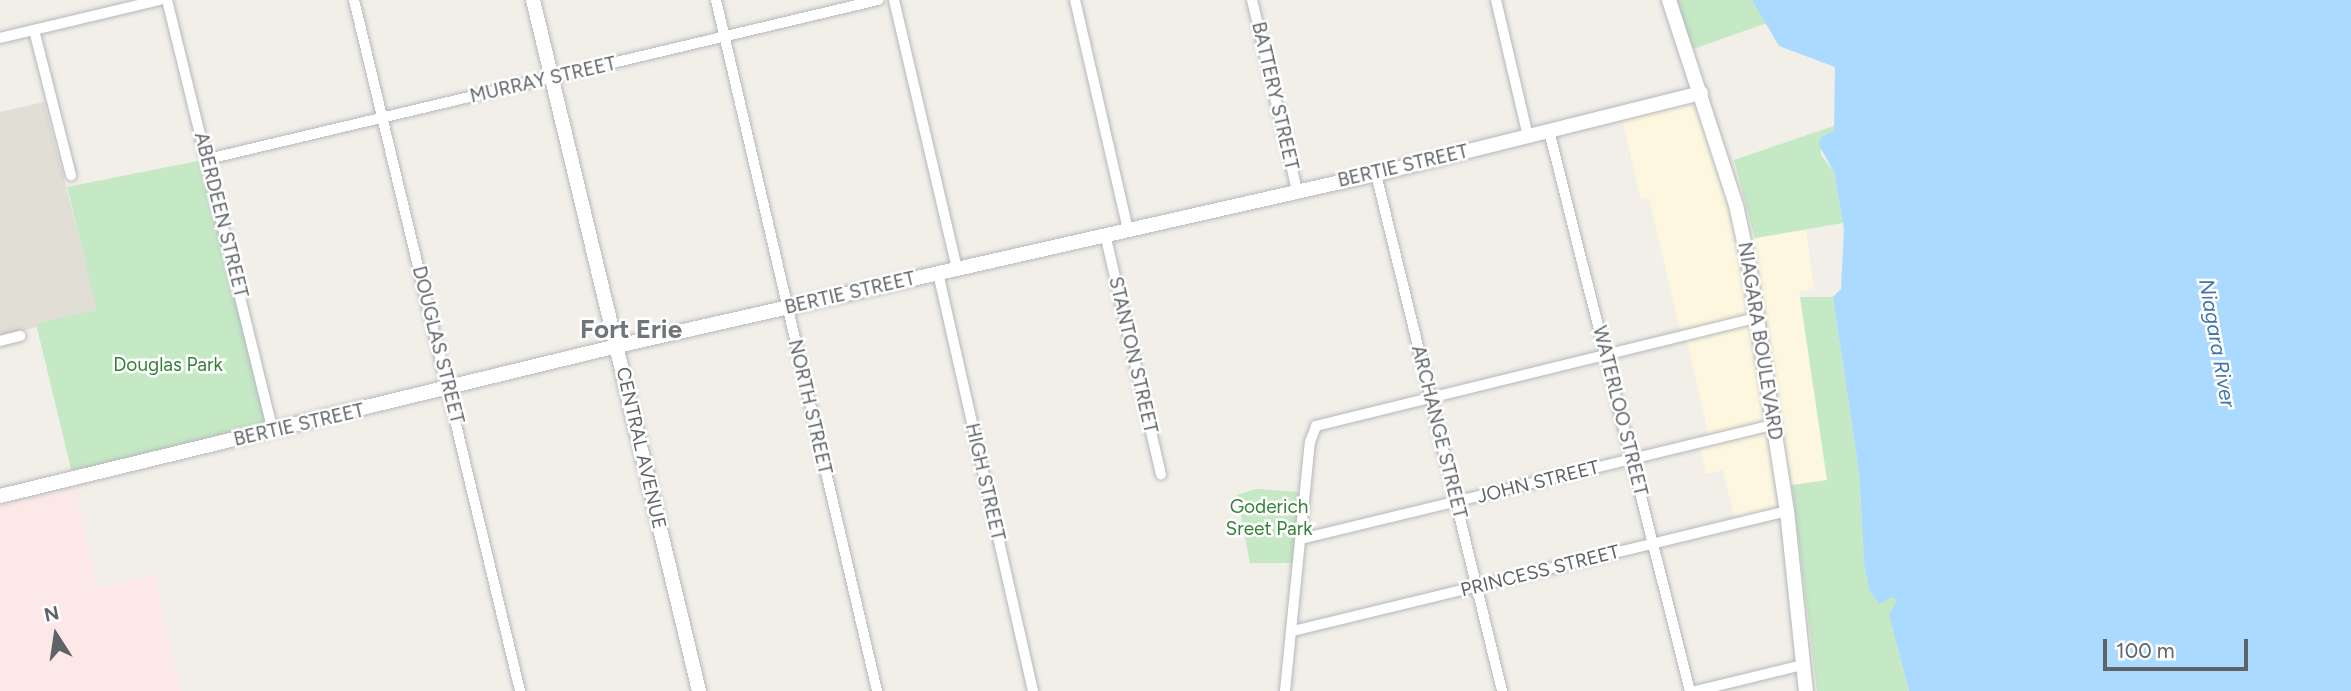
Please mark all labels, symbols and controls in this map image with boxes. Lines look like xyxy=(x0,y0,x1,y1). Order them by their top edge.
street label: BATTERY STREET xyxy=(1247,20,1303,172)
street label: MURRAY STREET xyxy=(468,52,618,108)
street label: ABERDEEN STREET xyxy=(189,130,253,300)
street label: BERTIE STREET xyxy=(1335,140,1471,192)
street label: NIAGARA BOULEVARD xyxy=(1733,240,1787,442)
street label: DOUGLAS STREET xyxy=(407,264,469,426)
street label: BERTIE STREET xyxy=(782,267,918,319)
street label: STANTON STREET xyxy=(1104,274,1162,436)
water label: Niagara River xyxy=(2193,277,2241,409)
district label: Fort Erie xyxy=(580,314,682,346)
street label: WATERLOO STREET xyxy=(1588,324,1652,498)
street label: NORTH STREET xyxy=(783,337,837,477)
street label: ARCHANGE STREET xyxy=(1406,343,1472,521)
park label: Douglas Park xyxy=(113,354,223,376)
street label: CENTRAL AVENUE xyxy=(611,365,671,531)
street label: BERTIE STREET xyxy=(231,399,367,451)
street label: HIGH STREET xyxy=(960,421,1010,543)
street label: JOHN STREET xyxy=(1474,456,1602,508)
park label: Goderich Sreet Park xyxy=(1226,496,1312,540)
street label: PRINCESS STREET xyxy=(1458,540,1622,602)
north arrow xyxy=(21,600,91,670)
text: N xyxy=(42,601,61,627)
scale bar xyxy=(2106,624,2251,668)
text: 100 m xyxy=(2116,638,2175,663)

